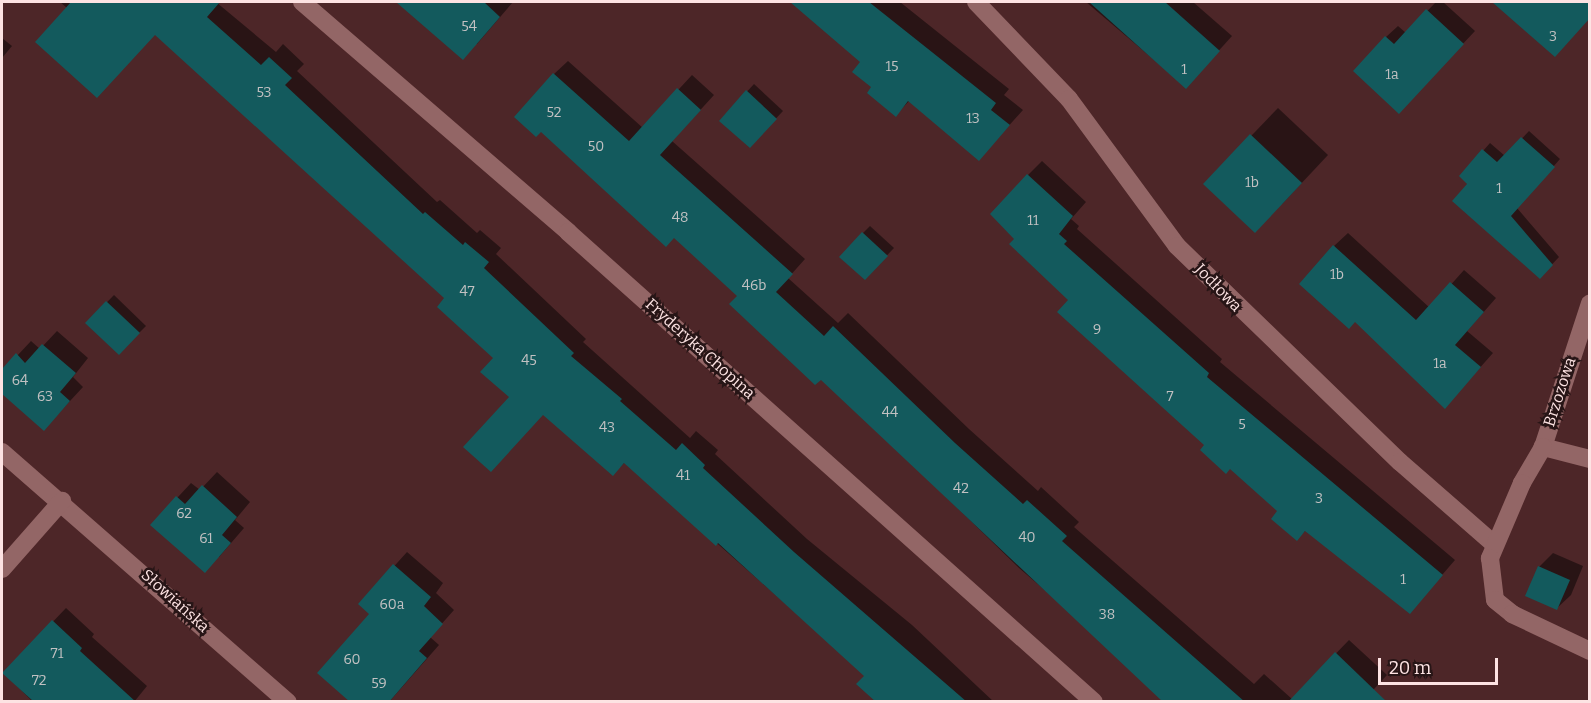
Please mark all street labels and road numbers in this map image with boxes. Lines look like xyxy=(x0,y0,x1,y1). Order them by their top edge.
street label: Jodłowa xyxy=(1191,260,1245,316)
street label: Fryderyka Chopina xyxy=(641,295,759,403)
street label: Brzozowa xyxy=(1540,355,1580,429)
street label: Słowiańska xyxy=(137,565,213,637)

